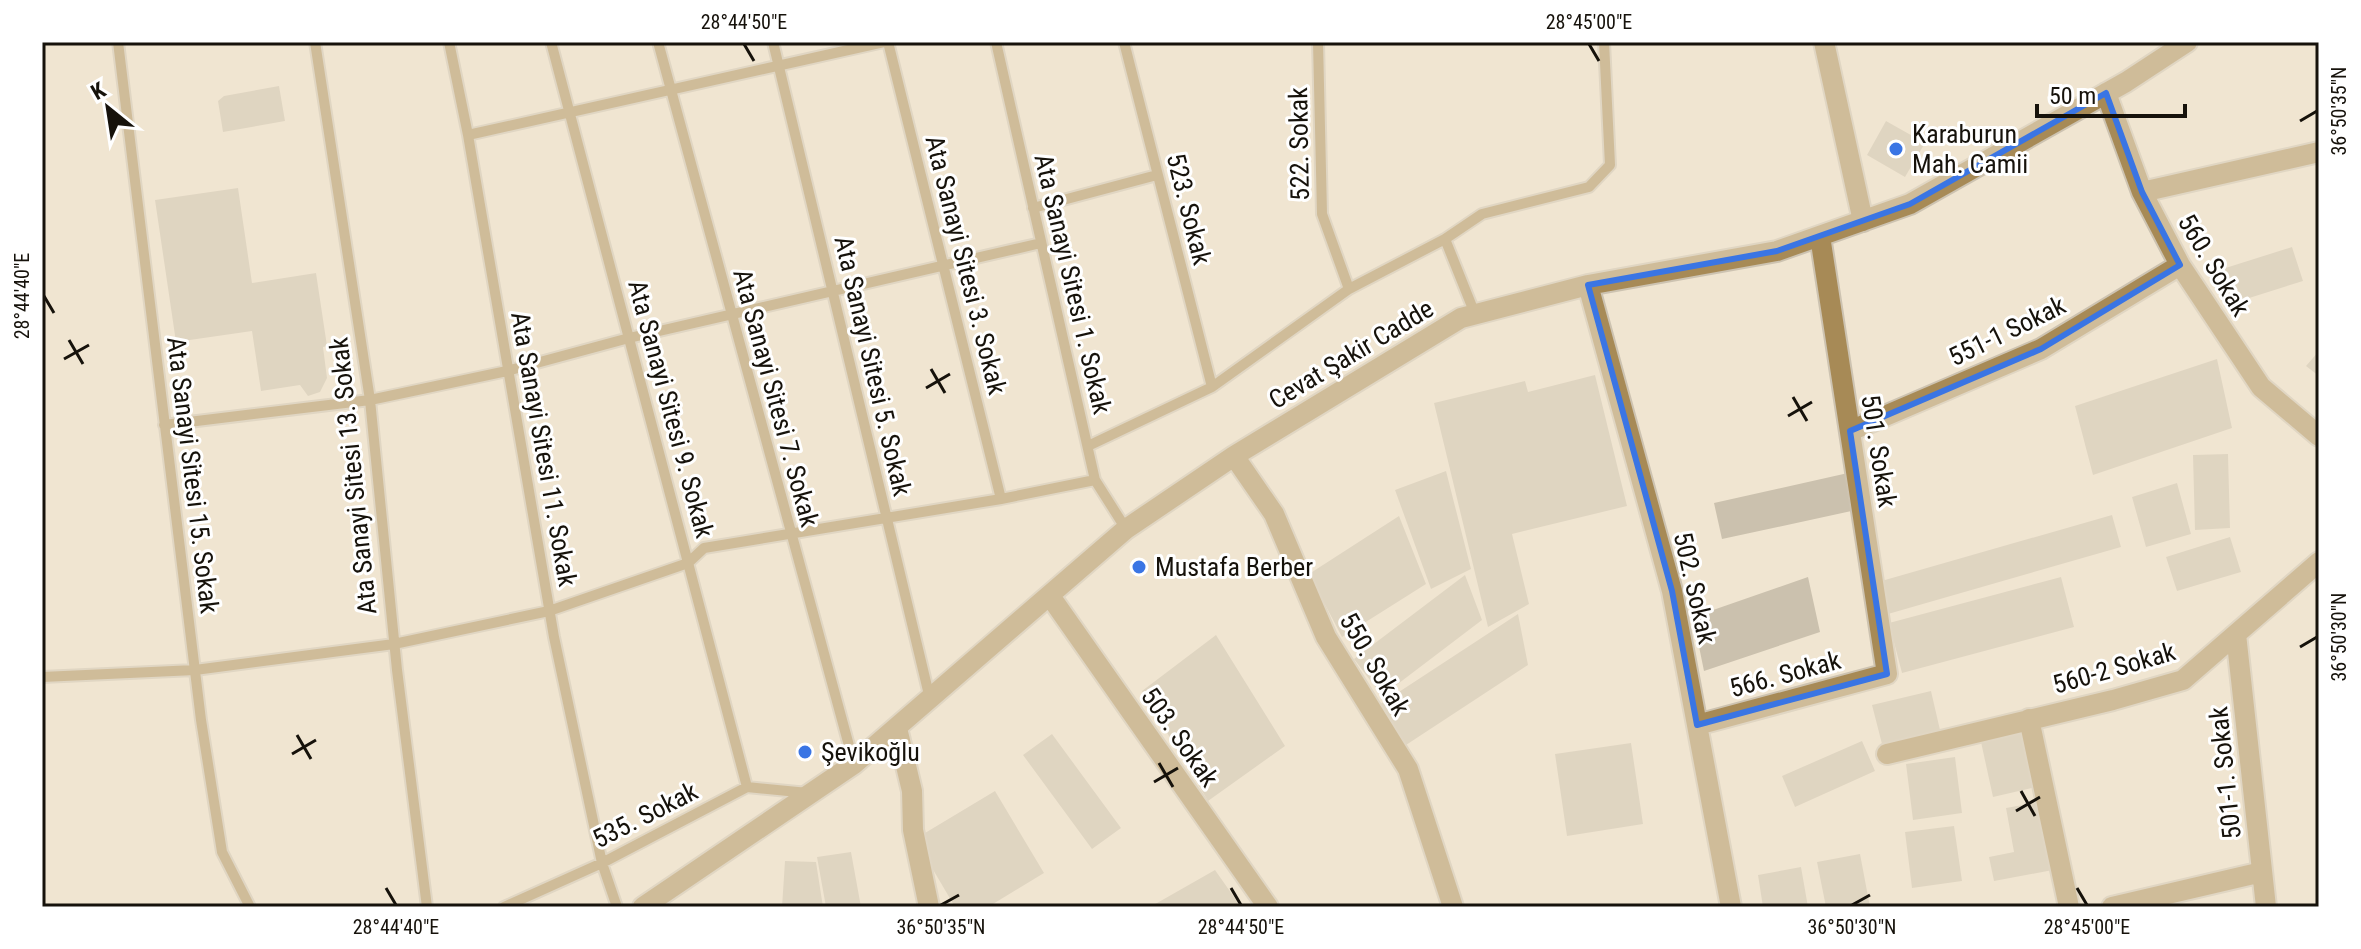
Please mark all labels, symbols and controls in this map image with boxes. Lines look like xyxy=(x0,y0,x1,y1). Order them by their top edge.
text: 28°44'50"E xyxy=(701,10,787,34)
text: 28°45'00"E xyxy=(1546,10,1632,34)
text: 36°50'35"N xyxy=(2327,66,2351,156)
north arrow xyxy=(68,68,148,148)
scale bar xyxy=(2037,68,2185,118)
text: K xyxy=(87,77,110,105)
text: 50 m xyxy=(2049,82,2096,110)
street label: 522. Sokak xyxy=(1283,87,1315,201)
place label: Karaburun Mah. Camii xyxy=(1912,119,2028,179)
street label: Ata Sanayi Sitesi 3. Sokak xyxy=(919,132,1013,398)
marker: Karaburun Mah. Camii xyxy=(1887,140,1905,158)
street label: 523. Sokak xyxy=(1161,150,1217,268)
street label: Ata Sanayi Sitesi 1. Sokak xyxy=(1029,151,1118,417)
street label: 560. Sokak xyxy=(2172,209,2256,322)
street label: Ata Sanayi Sitesi 5. Sokak xyxy=(829,233,918,499)
text: 28°44'40"E xyxy=(10,253,34,339)
street label: Ata Sanayi Sitesi 7. Sokak xyxy=(727,266,825,530)
street label: Ata Sanayi Sitesi 9. Sokak xyxy=(622,277,720,541)
street label: 551-1 Sokak xyxy=(1944,290,2071,372)
street label: Cevat Şakir Cadde xyxy=(1263,293,1439,415)
street label: Ata Sanayi Sitesi 11. Sokak xyxy=(505,309,583,589)
street label: Ata Sanayi Sitesi 15. Sokak xyxy=(161,335,225,615)
street label: Ata Sanayi Sitesi 13. Sokak xyxy=(323,336,382,616)
street label: 501. Sokak xyxy=(1855,392,1903,510)
street label: 502. Sokak xyxy=(1668,529,1722,647)
place label: Mustafa Berber xyxy=(1155,552,1313,582)
marker: Mustafa Berber xyxy=(1130,558,1148,576)
text: 36°50'30"N xyxy=(2327,592,2351,682)
street label: 550. Sokak xyxy=(1334,607,1417,721)
street label: 560-2 Sokak xyxy=(2049,636,2179,700)
street label: 566. Sokak xyxy=(1726,645,1844,703)
street label: 503. Sokak xyxy=(1135,682,1225,792)
street label: 501-1. Sokak xyxy=(2203,705,2247,841)
place label: Şevikoğlu xyxy=(821,737,920,767)
marker: Şevikoğlu xyxy=(796,743,814,761)
street label: 535. Sokak xyxy=(588,776,703,854)
text: 28°44'40"E xyxy=(353,915,439,939)
text: 36°50'35"N xyxy=(896,915,986,939)
text: 28°44'50"E xyxy=(1198,915,1284,939)
text: 36°50'30"N xyxy=(1807,915,1897,939)
text: 28°45'00"E xyxy=(2044,915,2130,939)

